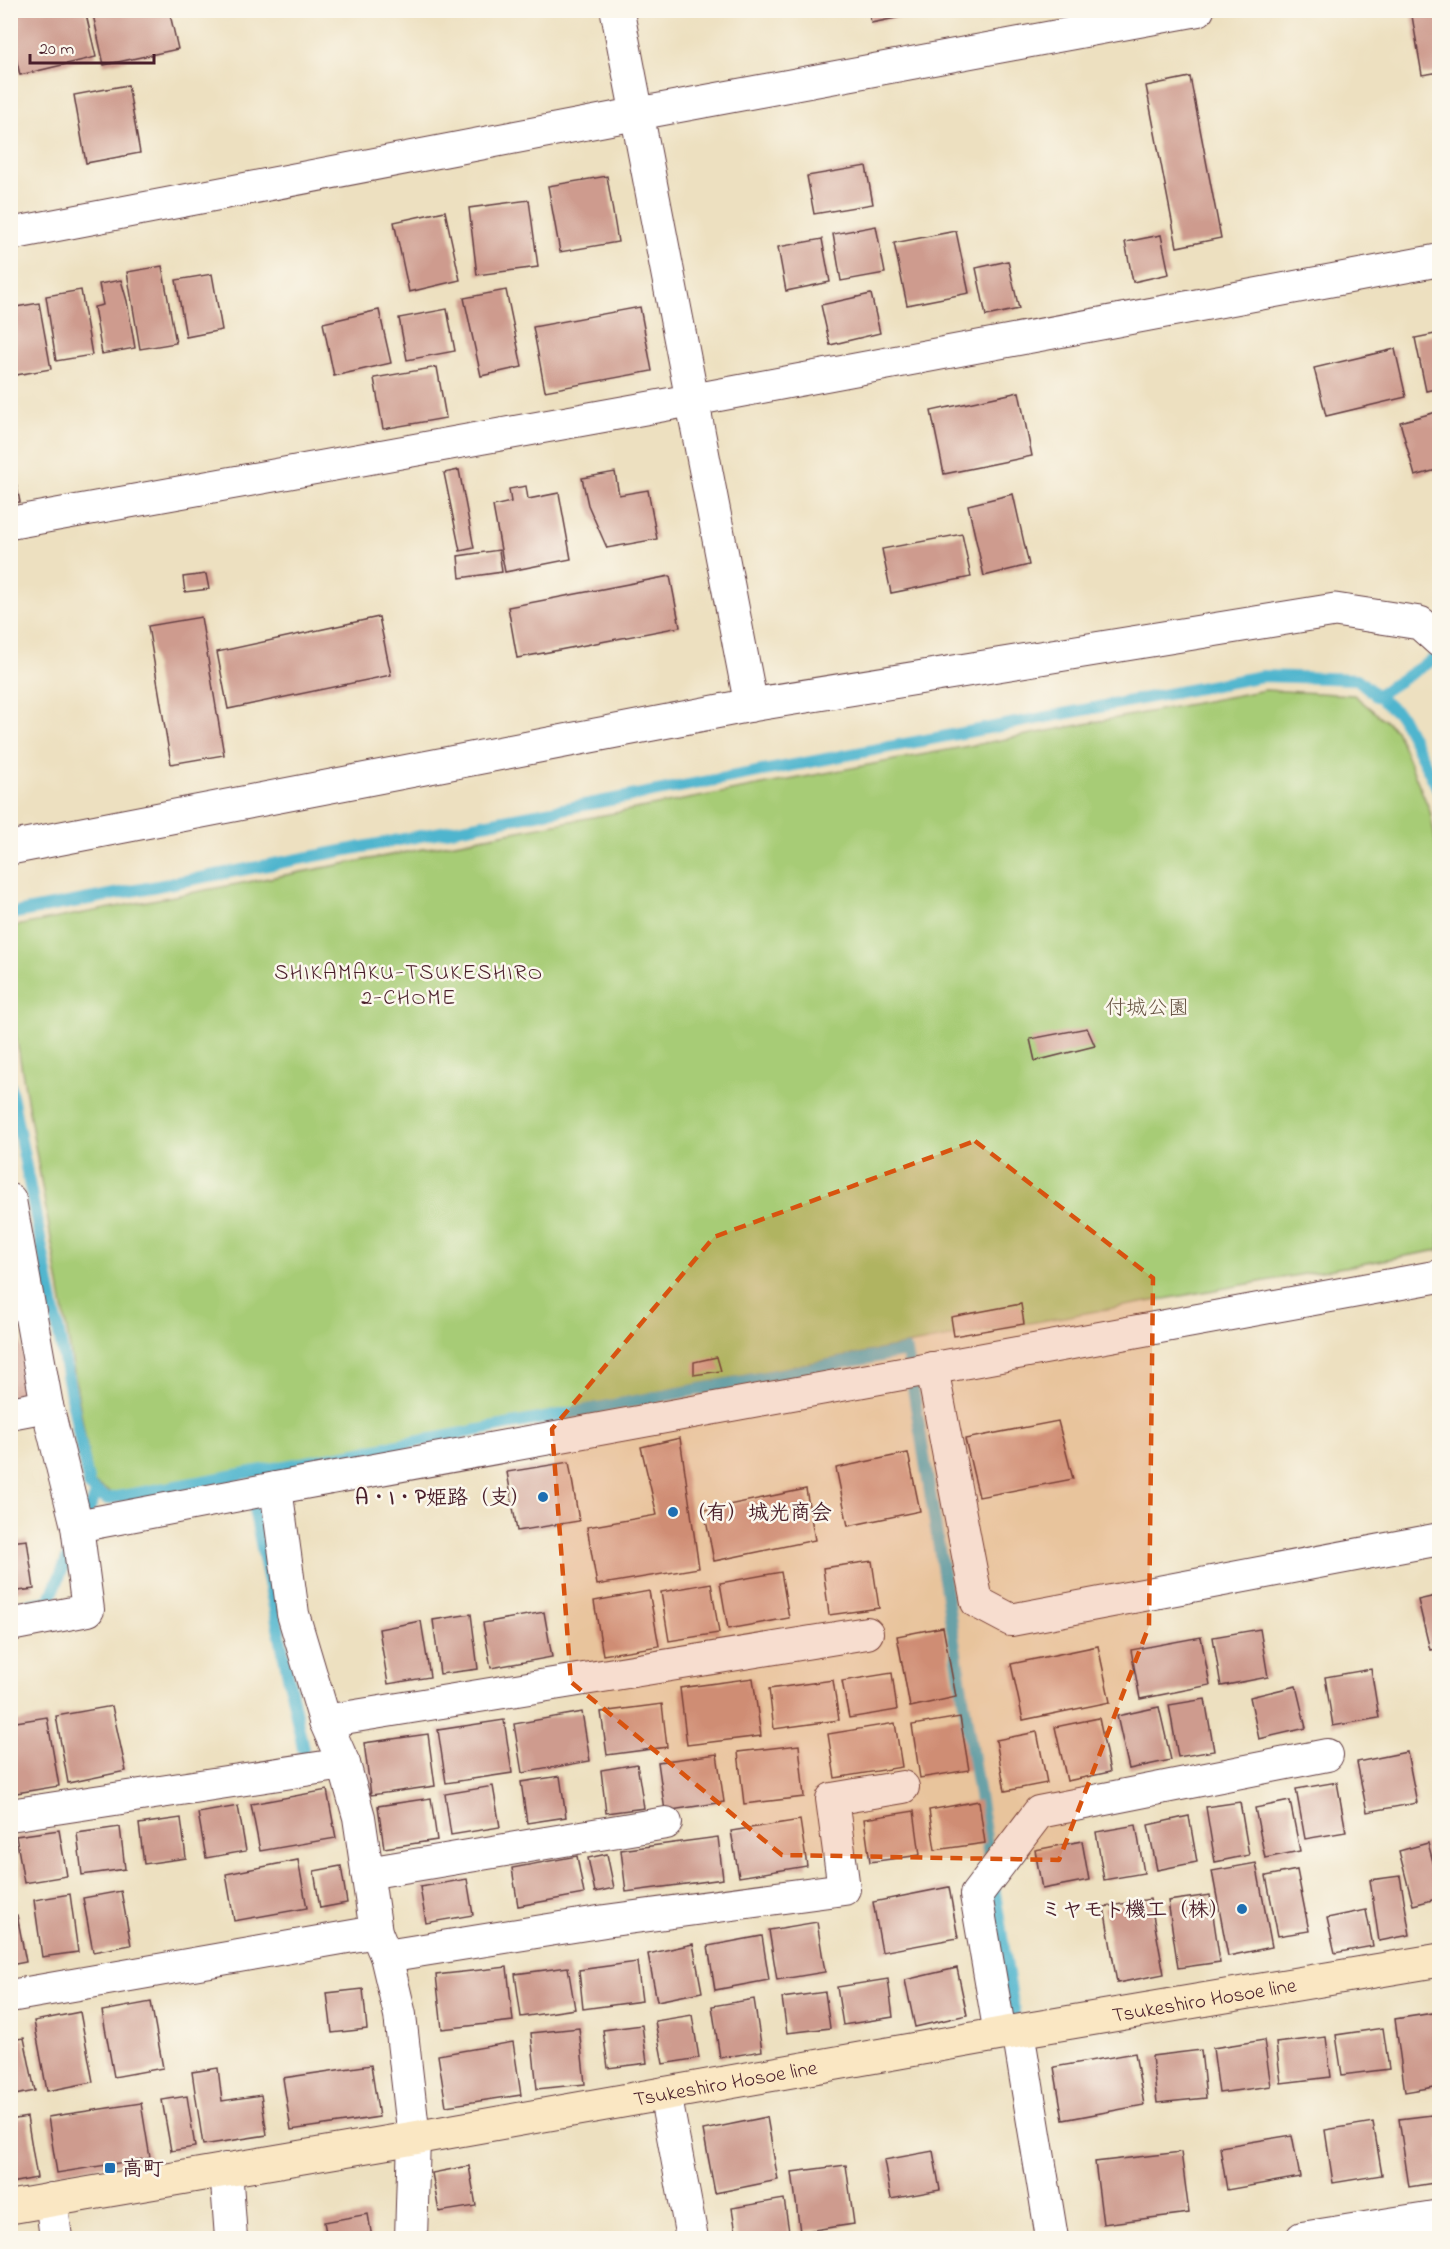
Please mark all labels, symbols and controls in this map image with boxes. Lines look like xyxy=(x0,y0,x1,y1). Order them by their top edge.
scale bar xyxy=(30,27,154,65)
text: 20 m xyxy=(39,37,74,63)
district label: SHIKAMAKU-TSUKESHIRO 2-CHOME xyxy=(274,958,544,1015)
park label: 付城公園 xyxy=(1105,994,1189,1024)
place label: A・I・P姫路（支） xyxy=(355,1484,531,1514)
marker: A・I・P姫路（支） xyxy=(536,1490,550,1504)
place label: （有）城光商会 xyxy=(685,1499,832,1529)
marker: （有）城光商会 xyxy=(666,1505,680,1519)
place label: ミヤモト機工（株） xyxy=(1041,1896,1230,1926)
marker: ミヤモト機工（株） xyxy=(1235,1902,1249,1916)
street label: Tsukeshiro Hosoe line xyxy=(1110,1971,1299,2032)
street label: Tsukeshiro Hosoe line xyxy=(631,2054,820,2116)
place label: 高町 xyxy=(122,2155,164,2185)
marker: 高町 xyxy=(103,2161,117,2175)

